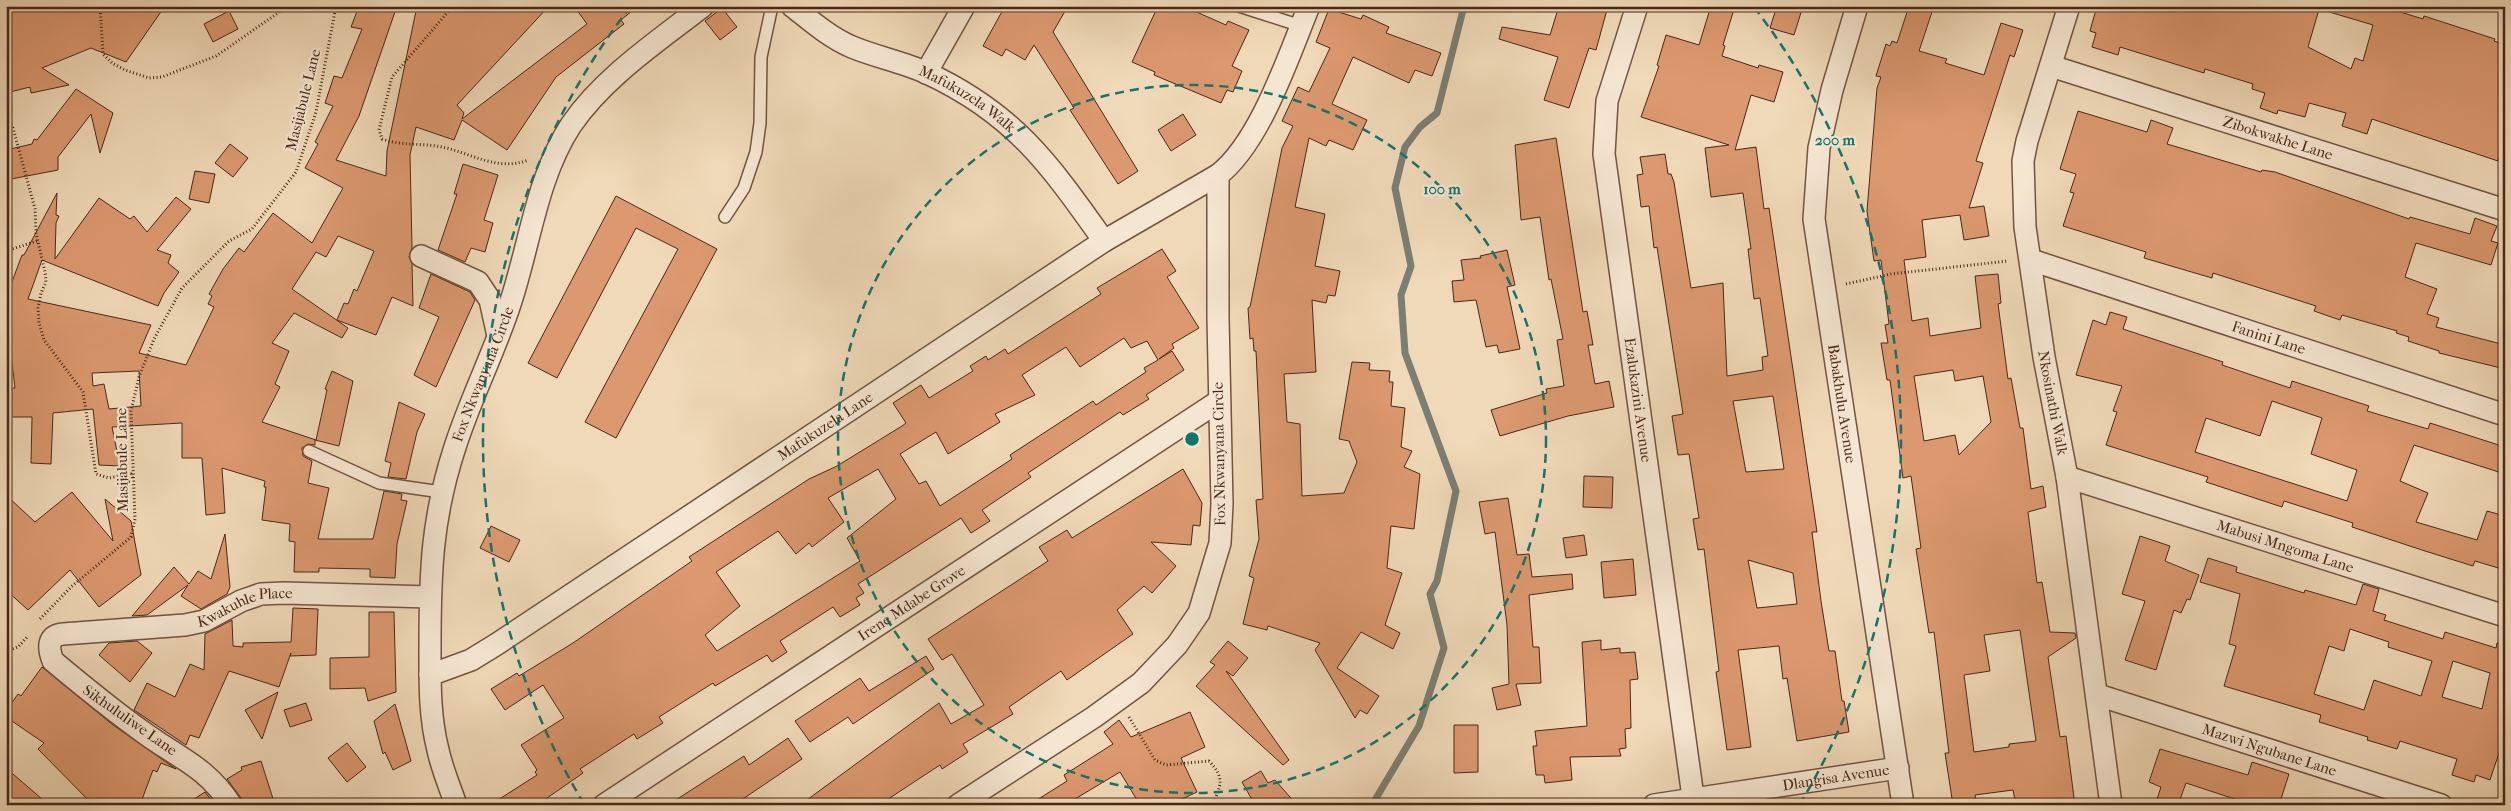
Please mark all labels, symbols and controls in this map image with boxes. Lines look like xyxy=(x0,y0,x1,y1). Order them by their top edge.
street label: Masijabule Lane xyxy=(282,47,324,153)
street label: Mafukuzela Walk xyxy=(916,62,1019,136)
street label: Zibokwakhe Lane xyxy=(2221,112,2336,164)
text: 200 m xyxy=(1815,131,1855,149)
text: 100 m xyxy=(1423,180,1461,198)
street label: Fox Nkwanyana Circle xyxy=(448,304,518,444)
street label: Fanini Lane xyxy=(2229,317,2308,358)
street label: Ezalukazini Avenue xyxy=(1621,336,1656,464)
street label: Babakhulu Avenue xyxy=(1824,343,1860,465)
street label: Nkosinathi Walk xyxy=(2034,350,2072,457)
street label: Fox Nkwanyana Circle xyxy=(1209,381,1229,526)
street label: Mafukuzela Lane xyxy=(774,388,877,464)
street label: Masijabule Lane xyxy=(112,407,132,512)
centre of rings xyxy=(1183,430,1201,448)
street label: Mabusi Mngoma Lane xyxy=(2214,516,2357,577)
street label: Irene Mdabe Grove xyxy=(854,561,969,645)
street label: Kwakuhle Place xyxy=(196,584,293,631)
street label: Sikhululiwe Lane xyxy=(79,681,181,760)
street label: Mazwi Ngubane Lane xyxy=(2200,720,2339,780)
street label: Dlangisa Avenue xyxy=(1781,760,1891,794)

